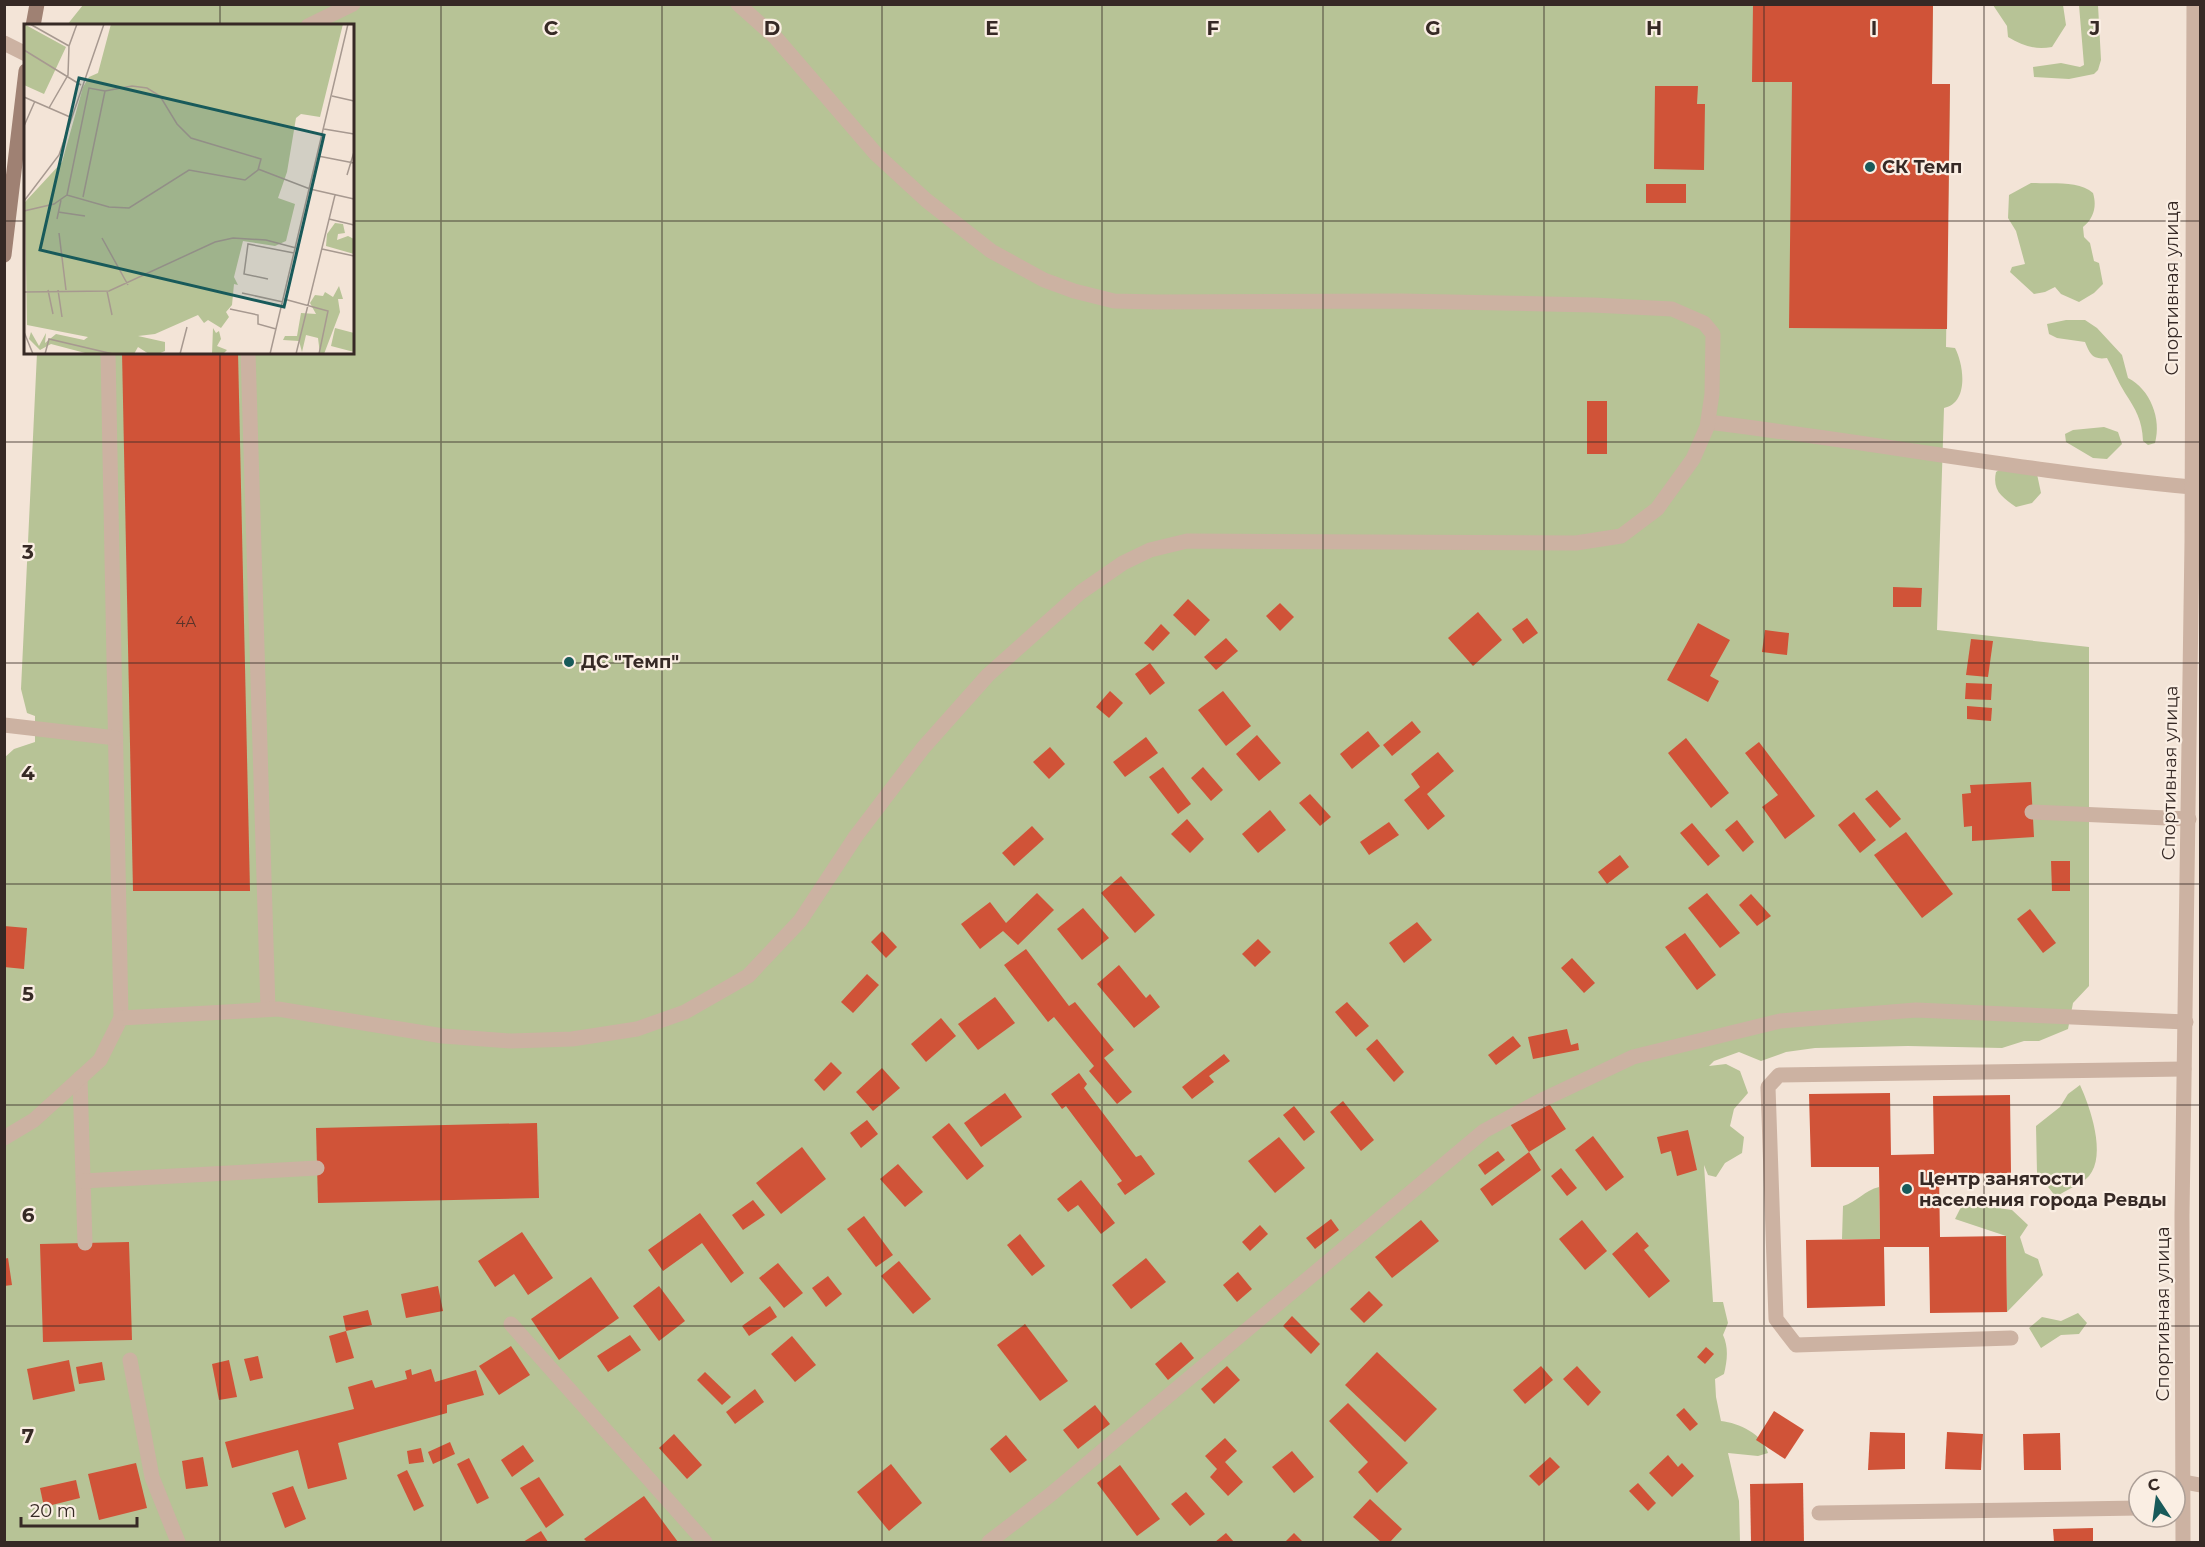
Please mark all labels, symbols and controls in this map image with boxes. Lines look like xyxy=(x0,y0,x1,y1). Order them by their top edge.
text: C xyxy=(544,16,559,40)
text: D xyxy=(764,16,780,40)
text: E xyxy=(985,16,999,40)
text: F xyxy=(1207,16,1220,40)
text: G xyxy=(1425,16,1441,40)
text: H xyxy=(1646,16,1662,40)
text: I xyxy=(1871,16,1877,40)
text: J xyxy=(2089,16,2100,40)
inset map xyxy=(24,24,354,354)
place label: СК Темп xyxy=(1882,156,1962,178)
marker: СК Темп xyxy=(1863,160,1877,174)
street label: Спортивная улица xyxy=(2161,201,2183,375)
text: 3 xyxy=(21,540,34,564)
house number: 4А xyxy=(175,612,197,631)
place label: ДС "Темп" xyxy=(581,651,679,673)
marker: ДС "Темп" xyxy=(562,655,576,669)
street label: Спортивная улица xyxy=(2157,685,2183,861)
text: 4 xyxy=(21,761,35,785)
text: 5 xyxy=(22,982,34,1006)
place label: Центр занятости населения города Ревды xyxy=(1919,1168,2167,1211)
marker: Центр занятости населения города Ревды xyxy=(1900,1182,1914,1196)
text: 6 xyxy=(22,1203,35,1227)
street label: Спортивная улица xyxy=(2152,1227,2174,1401)
text: 7 xyxy=(22,1424,34,1448)
north arrow xyxy=(2127,1469,2187,1529)
text: С xyxy=(2146,1474,2162,1495)
scale bar xyxy=(21,1490,136,1528)
text: 20 m xyxy=(30,1500,76,1522)

